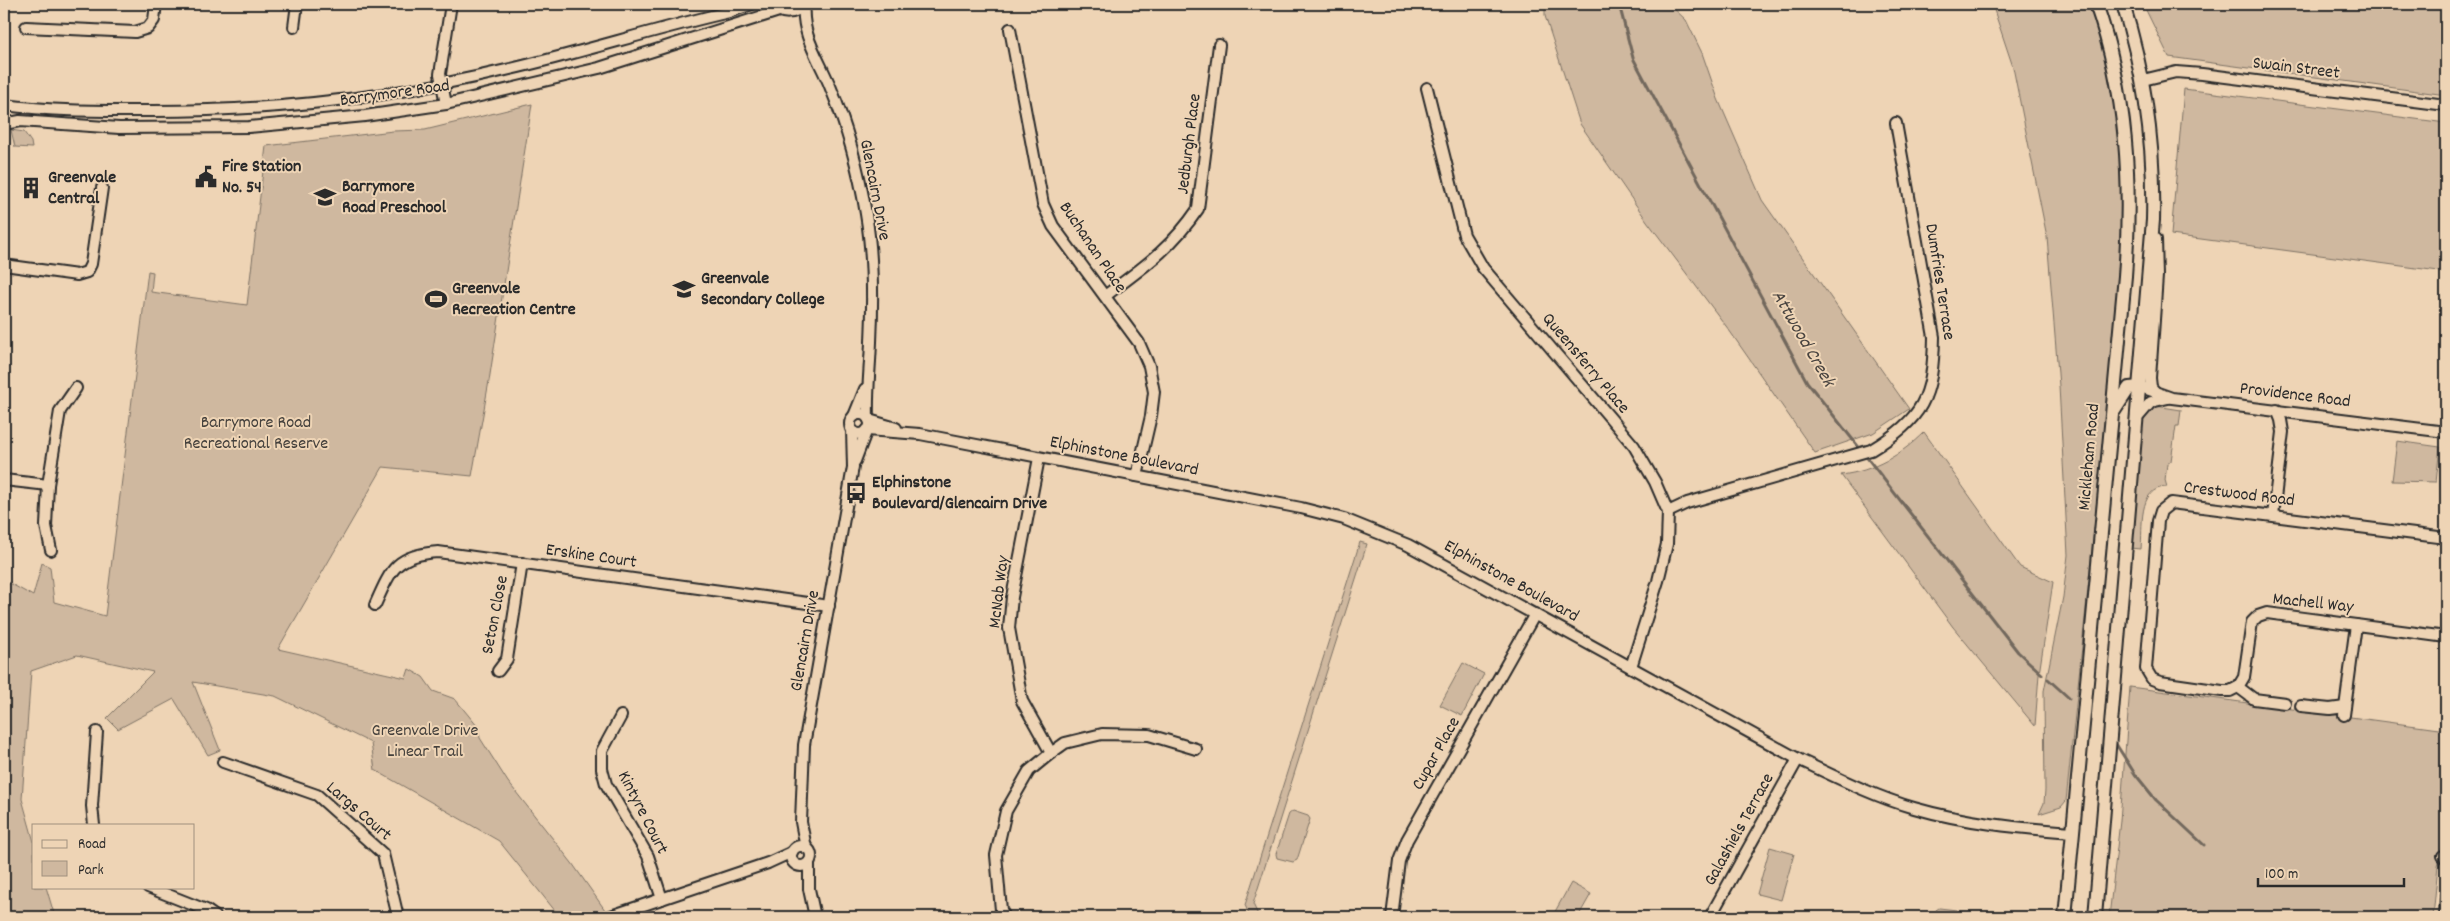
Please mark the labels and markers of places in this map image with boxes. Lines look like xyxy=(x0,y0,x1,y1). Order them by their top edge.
place label: Fire Station No. 54 xyxy=(222,155,301,201)
public building icon: Fire Station No. 54 xyxy=(193,164,219,190)
place label: Greenvale Central xyxy=(48,166,116,212)
building icon: Greenvale Central xyxy=(18,175,44,201)
place label: Barrymore Road Preschool xyxy=(342,175,447,221)
school or university icon: Barrymore Road Preschool xyxy=(312,184,338,210)
place label: Greenvale Secondary College xyxy=(701,267,825,313)
school or university icon: Greenvale Secondary College xyxy=(671,276,697,302)
place label: Greenvale Recreation Centre xyxy=(452,277,576,323)
sports icon: Greenvale Recreation Centre xyxy=(423,286,449,312)
place label: Elphinstone Boulevard/Glencairn Drive xyxy=(872,471,1047,517)
bus stop icon: Elphinstone Boulevard/Glencairn Drive xyxy=(843,480,869,506)

